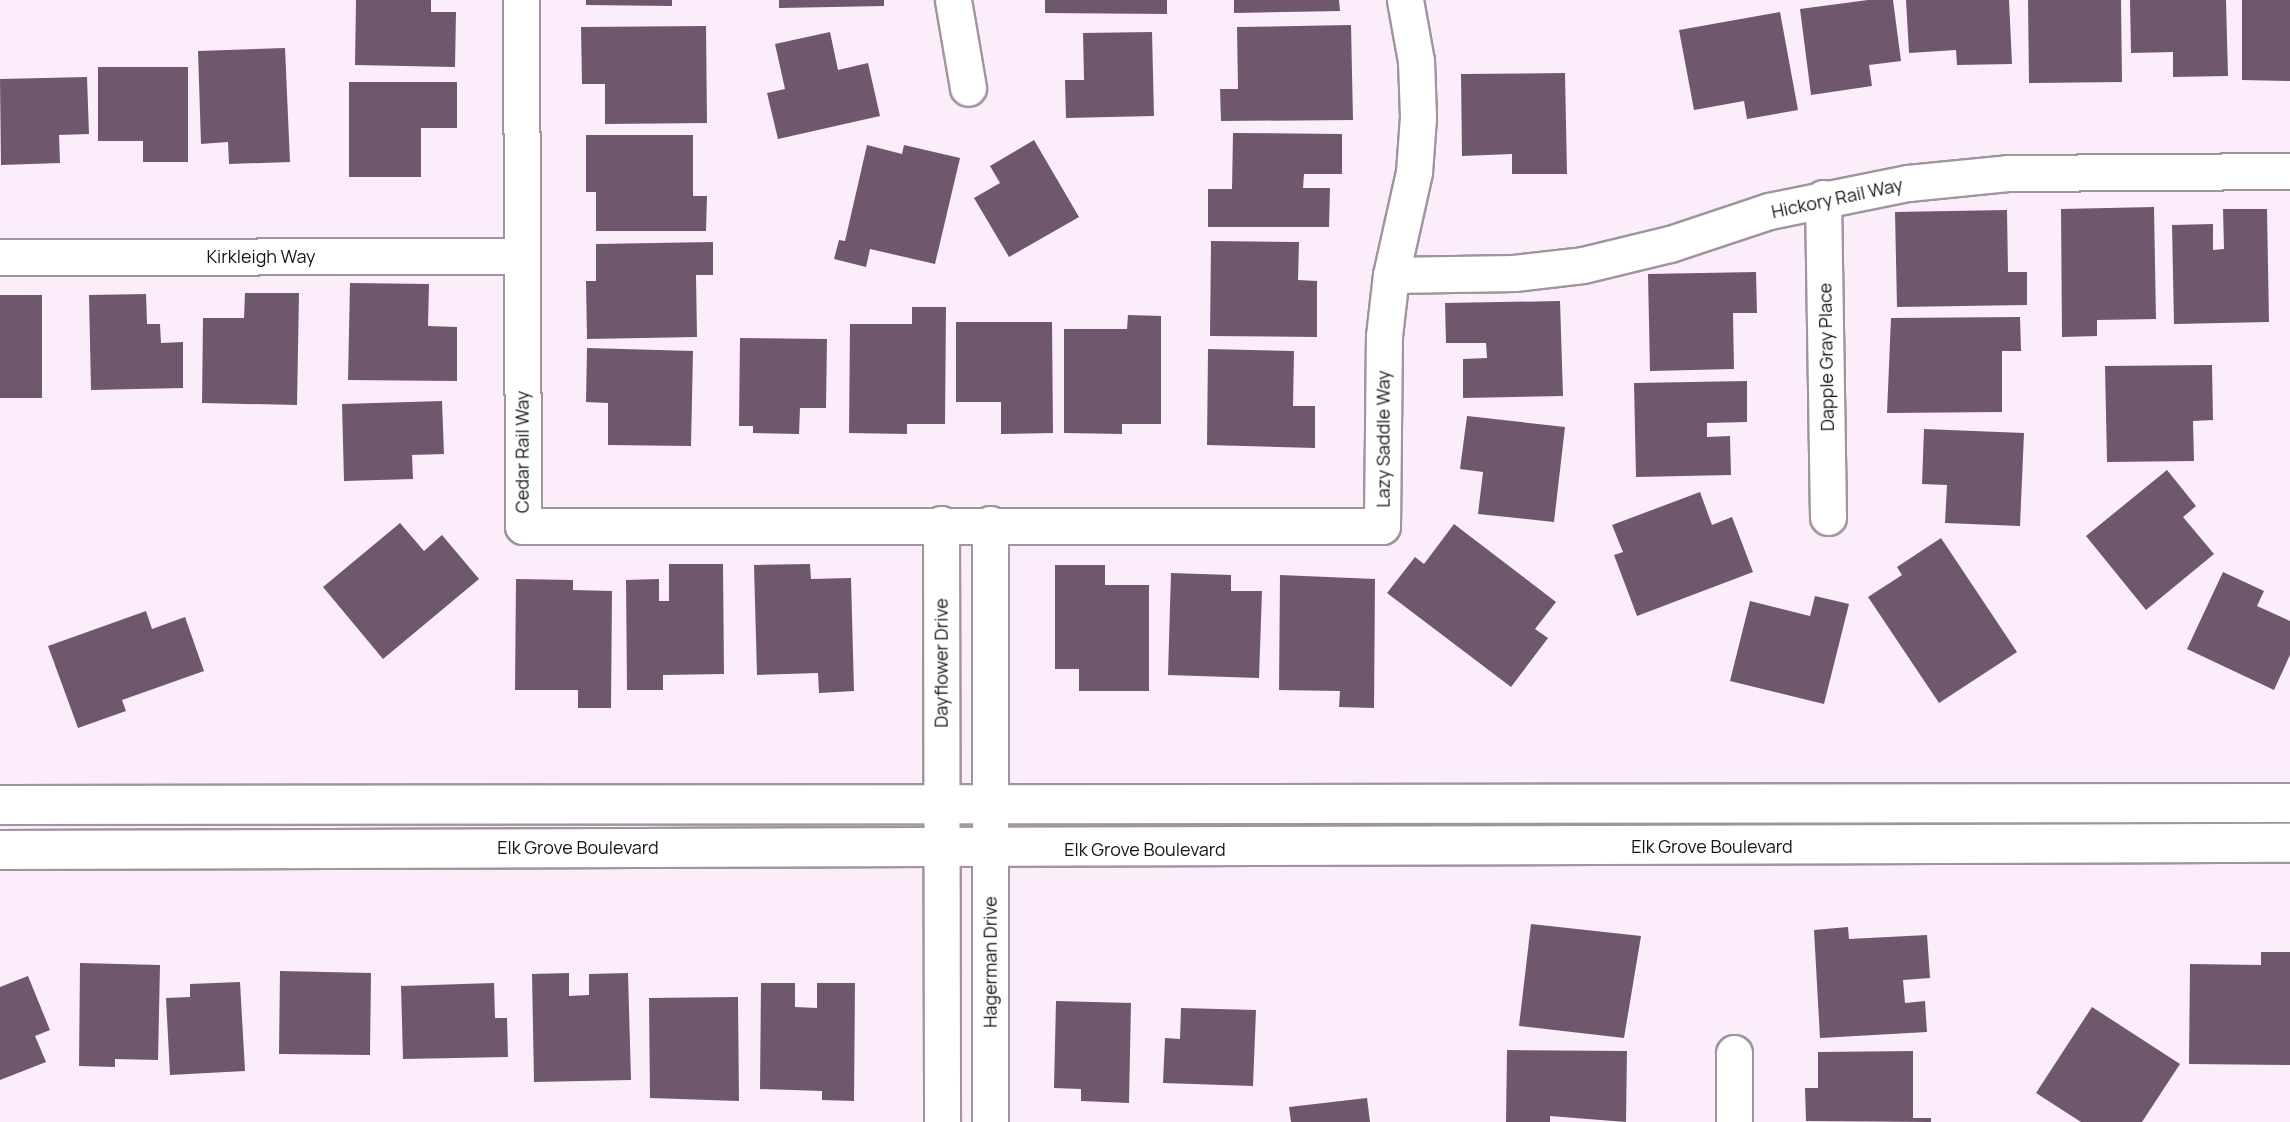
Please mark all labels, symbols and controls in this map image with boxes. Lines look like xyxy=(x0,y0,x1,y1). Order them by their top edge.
street label: Hickory Rail Way xyxy=(1769,174,1905,222)
street label: Kirkleigh Way xyxy=(206,245,316,267)
street label: Dapple Gray Place xyxy=(1814,283,1838,431)
street label: Lazy Saddle Way xyxy=(1372,370,1394,508)
street label: Cedar Rail Way xyxy=(511,391,533,513)
street label: Dayflower Drive xyxy=(930,598,952,728)
street label: Elk Grove Boulevard xyxy=(1631,835,1793,857)
street label: Elk Grove Boulevard xyxy=(497,836,659,858)
street label: Elk Grove Boulevard xyxy=(1064,838,1226,860)
street label: Hagerman Drive xyxy=(979,896,1001,1028)

